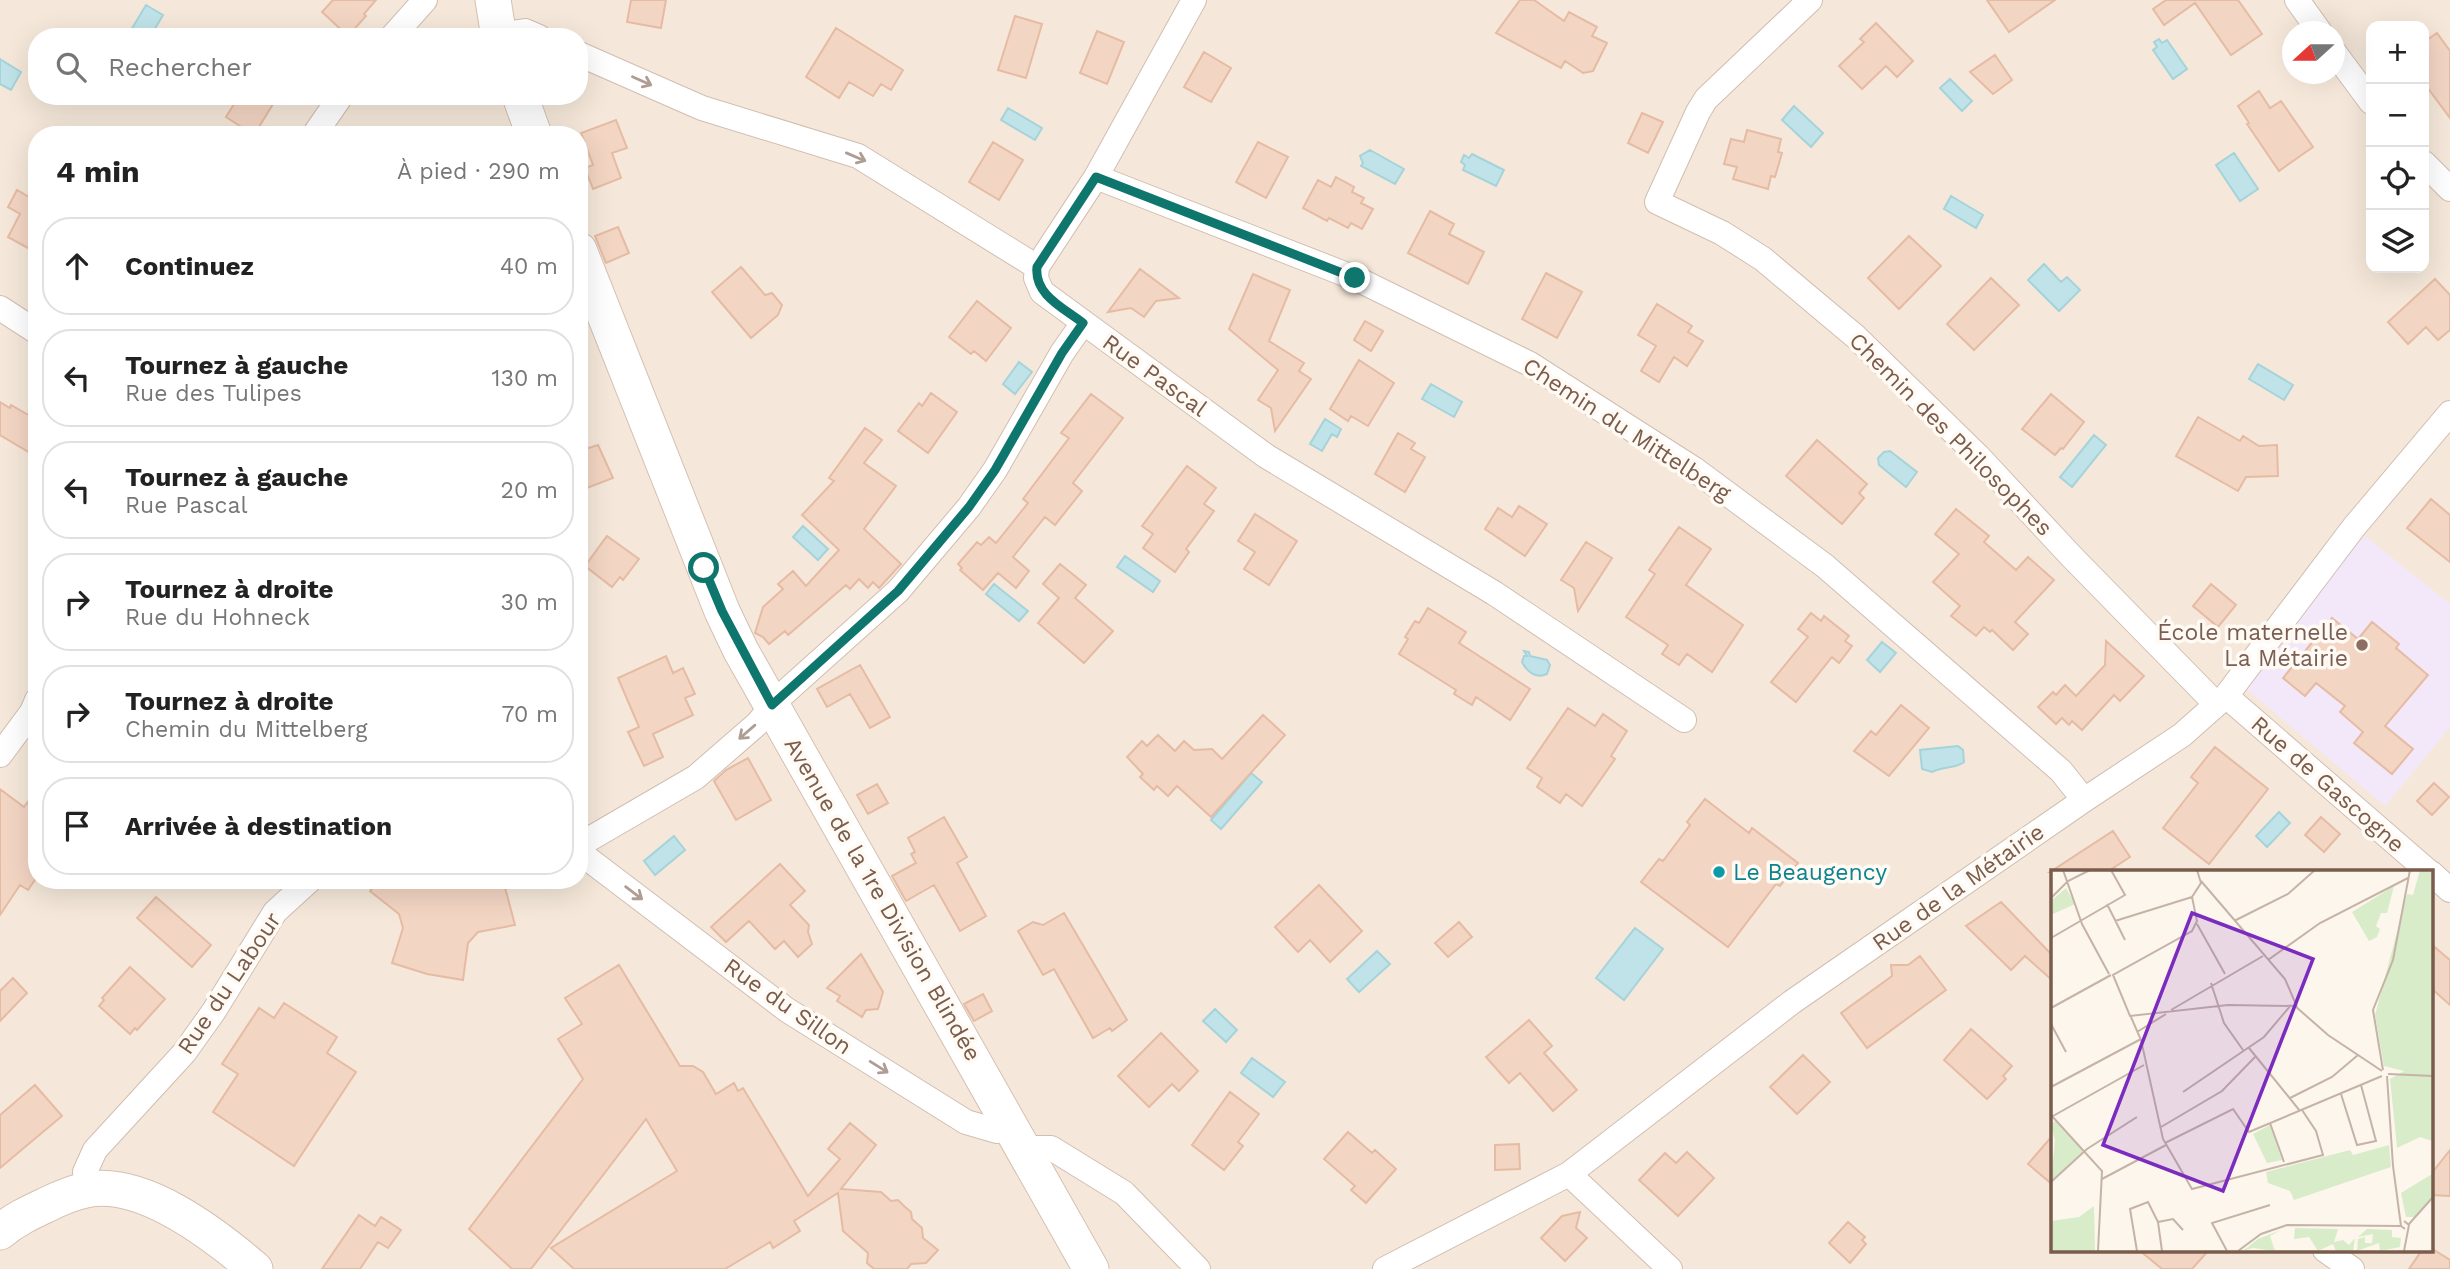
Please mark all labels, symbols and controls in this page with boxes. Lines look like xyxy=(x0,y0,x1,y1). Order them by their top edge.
north arrow xyxy=(2282,21,2345,84)
map controls xyxy=(2366,21,2429,273)
button: + xyxy=(2366,21,2429,84)
search box xyxy=(28,28,588,105)
icon: search xyxy=(52,48,90,86)
text: Rechercher xyxy=(108,52,252,82)
one-way arrow xyxy=(631,76,652,89)
button: − xyxy=(2366,84,2429,147)
button: locate xyxy=(2366,147,2429,210)
one-way arrow xyxy=(845,151,866,164)
text: 4 min xyxy=(56,154,140,189)
text: À pied · 290 m xyxy=(397,158,560,185)
button: layers xyxy=(2366,210,2429,273)
icon: ahead xyxy=(58,247,96,285)
text: Continuez xyxy=(125,251,254,281)
text: 40 m xyxy=(500,253,558,280)
route end xyxy=(1339,262,1370,293)
street label: Chemin des Philosophes xyxy=(1843,327,2058,542)
street label: Rue Pascal xyxy=(1097,328,1212,422)
text: Tournez à gauche xyxy=(125,350,348,380)
street label: Chemin du Mittelberg xyxy=(1518,352,1736,507)
icon: left xyxy=(58,359,96,397)
text: 130 m xyxy=(492,365,558,392)
text: Rue des Tulipes xyxy=(125,380,302,407)
text: Tournez à gauche xyxy=(125,462,348,492)
icon: left xyxy=(58,471,96,509)
text: 20 m xyxy=(501,477,558,504)
text: Rue Pascal xyxy=(125,492,247,519)
route start xyxy=(688,552,719,583)
text: Tournez à droite xyxy=(125,574,334,604)
icon: right xyxy=(58,583,96,621)
text: 30 m xyxy=(501,589,558,616)
text: Rue du Hohneck xyxy=(125,604,310,631)
place label: École maternelle La Métairie xyxy=(2157,619,2348,672)
marker: École maternelle La Métairie xyxy=(2354,637,2370,653)
text: Tournez à droite xyxy=(125,686,334,716)
icon: right xyxy=(58,695,96,733)
text: 70 m xyxy=(501,701,558,728)
street label: Rue de Gascogne xyxy=(2246,711,2410,858)
text: Chemin du Mittelberg xyxy=(125,716,367,743)
one-way arrow xyxy=(738,724,756,740)
street label: Avenue de la 1re Division Blindée xyxy=(779,733,986,1066)
icon: arrive xyxy=(58,807,96,845)
text: Arrivée à destination xyxy=(125,811,392,841)
street label: Rue de la Métairie xyxy=(1867,818,2049,957)
place label: Le Beaugency xyxy=(1733,859,1887,886)
marker: Le Beaugency xyxy=(1711,864,1727,880)
inset map xyxy=(2051,870,2432,1252)
one-way arrow xyxy=(624,885,643,900)
street label: Rue du Labour xyxy=(172,907,287,1059)
street label: Rue du Sillon xyxy=(719,952,857,1060)
one-way arrow xyxy=(868,1061,888,1075)

